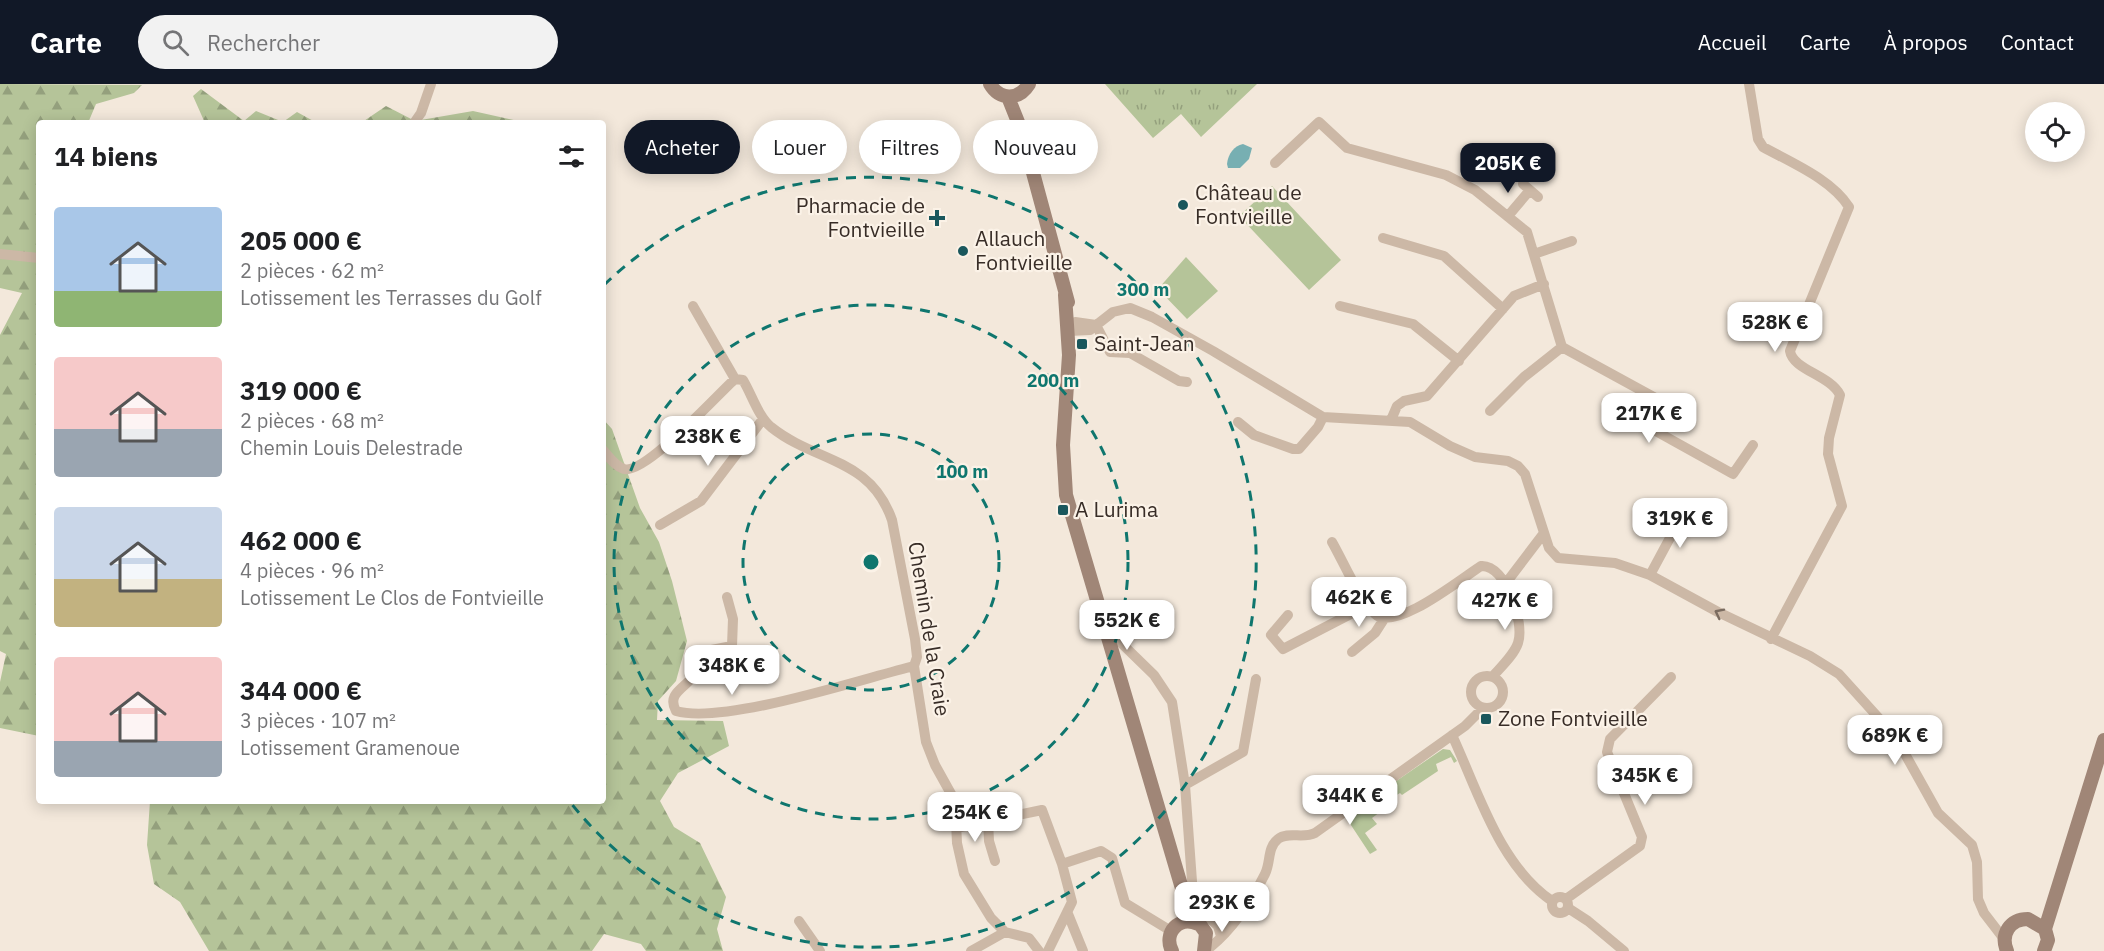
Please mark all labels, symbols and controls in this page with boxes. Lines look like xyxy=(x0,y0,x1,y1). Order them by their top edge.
search box xyxy=(138,15,558,69)
text: Carte xyxy=(30,24,102,61)
icon: search xyxy=(159,26,192,59)
text: Rechercher xyxy=(207,28,320,57)
text: Accueil xyxy=(1698,28,1767,56)
text: Carte xyxy=(1800,28,1851,56)
text: À propos xyxy=(1884,28,1968,56)
text: Contact xyxy=(2001,28,2074,56)
map controls xyxy=(2025,102,2085,162)
button: locate xyxy=(2025,102,2085,162)
chip: Acheter xyxy=(624,120,740,174)
chip: Louer xyxy=(752,120,847,174)
chip: Filtres xyxy=(859,120,961,174)
chip: Nouveau xyxy=(973,120,1098,174)
text: 14 biens xyxy=(54,139,158,173)
icon: filters xyxy=(555,140,588,173)
pin: 205K € xyxy=(1459,143,1557,194)
text: 205K € xyxy=(1474,149,1542,176)
place label: Château de Fontvieille xyxy=(1195,178,1302,230)
place label: Pharmacie de Fontvieille xyxy=(796,191,925,243)
marker: Château de Fontvieille xyxy=(1176,198,1190,212)
marker: Pharmacie de Fontvieille xyxy=(930,211,944,225)
text: 205 000 € xyxy=(240,223,362,257)
place label: Allauch Fontvieille xyxy=(975,224,1072,276)
icon: home xyxy=(102,231,174,303)
marker: Allauch Fontvieille xyxy=(956,244,970,258)
text: 2 pièces · 62 m² xyxy=(240,257,384,284)
text: 300 m xyxy=(1117,278,1169,301)
text: Lotissement les Terrasses du Golf xyxy=(240,284,542,311)
pin: 528K € xyxy=(1726,302,1824,353)
text: 528K € xyxy=(1741,308,1809,335)
place label: Saint-Jean xyxy=(1094,329,1195,357)
marker: Saint-Jean xyxy=(1075,337,1089,351)
text: 200 m xyxy=(1027,369,1079,392)
text: 319 000 € xyxy=(240,373,362,407)
icon: home xyxy=(102,381,174,453)
pin: 217K € xyxy=(1600,393,1698,444)
text: 217K € xyxy=(1615,399,1683,426)
text: 2 pièces · 68 m² xyxy=(240,407,384,434)
pin: 238K € xyxy=(659,416,757,467)
text: 238K € xyxy=(674,422,742,449)
text: Chemin Louis Delestrade xyxy=(240,434,463,461)
text: 100 m xyxy=(936,460,988,483)
place label: A Lurima xyxy=(1075,495,1158,523)
pin: 319K € xyxy=(1631,498,1729,549)
marker: A Lurima xyxy=(1056,503,1070,517)
text: 319K € xyxy=(1646,504,1714,531)
text: 462 000 € xyxy=(240,523,362,557)
icon: home xyxy=(102,531,174,603)
street label: Chemin de la Craie xyxy=(902,540,958,718)
centre of rings xyxy=(861,552,881,572)
text: 4 pièces · 96 m² xyxy=(240,557,384,584)
pin: 462K € xyxy=(1310,577,1408,628)
pin: 427K € xyxy=(1456,580,1554,631)
text: 462K € xyxy=(1325,583,1393,610)
text: Lotissement Le Clos de Fontvieille xyxy=(240,584,544,611)
text: 427K € xyxy=(1471,586,1539,613)
pin: 552K € xyxy=(1078,600,1176,651)
text: 552K € xyxy=(1093,606,1161,633)
one-way arrow xyxy=(1715,609,1725,620)
pin: 348K € xyxy=(683,645,781,696)
text: 348K € xyxy=(698,651,766,678)
text: 344 000 € xyxy=(240,673,362,707)
icon: home xyxy=(102,681,174,753)
place label: Zone Fontvieille xyxy=(1498,704,1648,732)
text: 3 pièces · 107 m² xyxy=(240,707,396,734)
marker: Zone Fontvieille xyxy=(1479,712,1493,726)
pin: 689K € xyxy=(1846,715,1944,766)
text: 689K € xyxy=(1861,721,1929,748)
text: Lotissement Gramenoue xyxy=(240,734,460,761)
pin: 345K € xyxy=(1596,755,1694,806)
text: 345K € xyxy=(1611,761,1679,788)
pin: 344K € xyxy=(1301,775,1399,826)
text: 344K € xyxy=(1316,781,1384,808)
pin: 254K € xyxy=(926,792,1024,843)
text: 254K € xyxy=(941,798,1009,825)
pin: 293K € xyxy=(1173,882,1271,933)
text: 293K € xyxy=(1188,888,1256,915)

